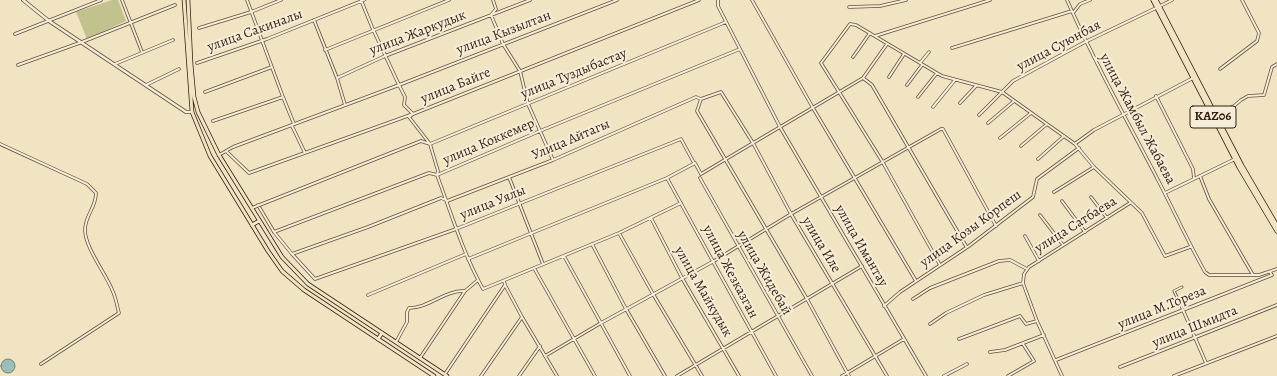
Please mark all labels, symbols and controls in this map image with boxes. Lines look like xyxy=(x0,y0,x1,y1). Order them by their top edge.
street label: улица Сакиналы xyxy=(205,6,305,56)
street label: улица Жаркудык xyxy=(367,7,469,59)
street label: улица Кызылтан xyxy=(454,7,554,59)
street label: улица Суюнбая xyxy=(1014,17,1104,75)
street label: улица Туздыбастау xyxy=(519,45,629,103)
street label: улица Жамбыл Жабаева xyxy=(1095,51,1179,187)
street label: улица Байге xyxy=(419,64,493,108)
road number: KАZ06 xyxy=(1190,106,1236,128)
street label: улица Коккемер xyxy=(441,115,537,169)
street label: Улица Айтагы xyxy=(529,116,613,164)
street label: улица Уялы xyxy=(458,182,528,224)
street label: улица Козы Корпеш xyxy=(917,187,1025,271)
street label: улица Сатбаева xyxy=(1032,193,1120,257)
street label: улица Имантау xyxy=(831,202,891,290)
street label: улица Иле xyxy=(798,214,844,276)
street label: улица Жезказган xyxy=(698,223,762,321)
street label: улица Жидебай xyxy=(733,228,795,318)
street label: улица Майкудык xyxy=(670,244,736,340)
street label: улица М.Тореза xyxy=(1115,283,1209,333)
street label: улица Шмидта xyxy=(1150,302,1240,352)

